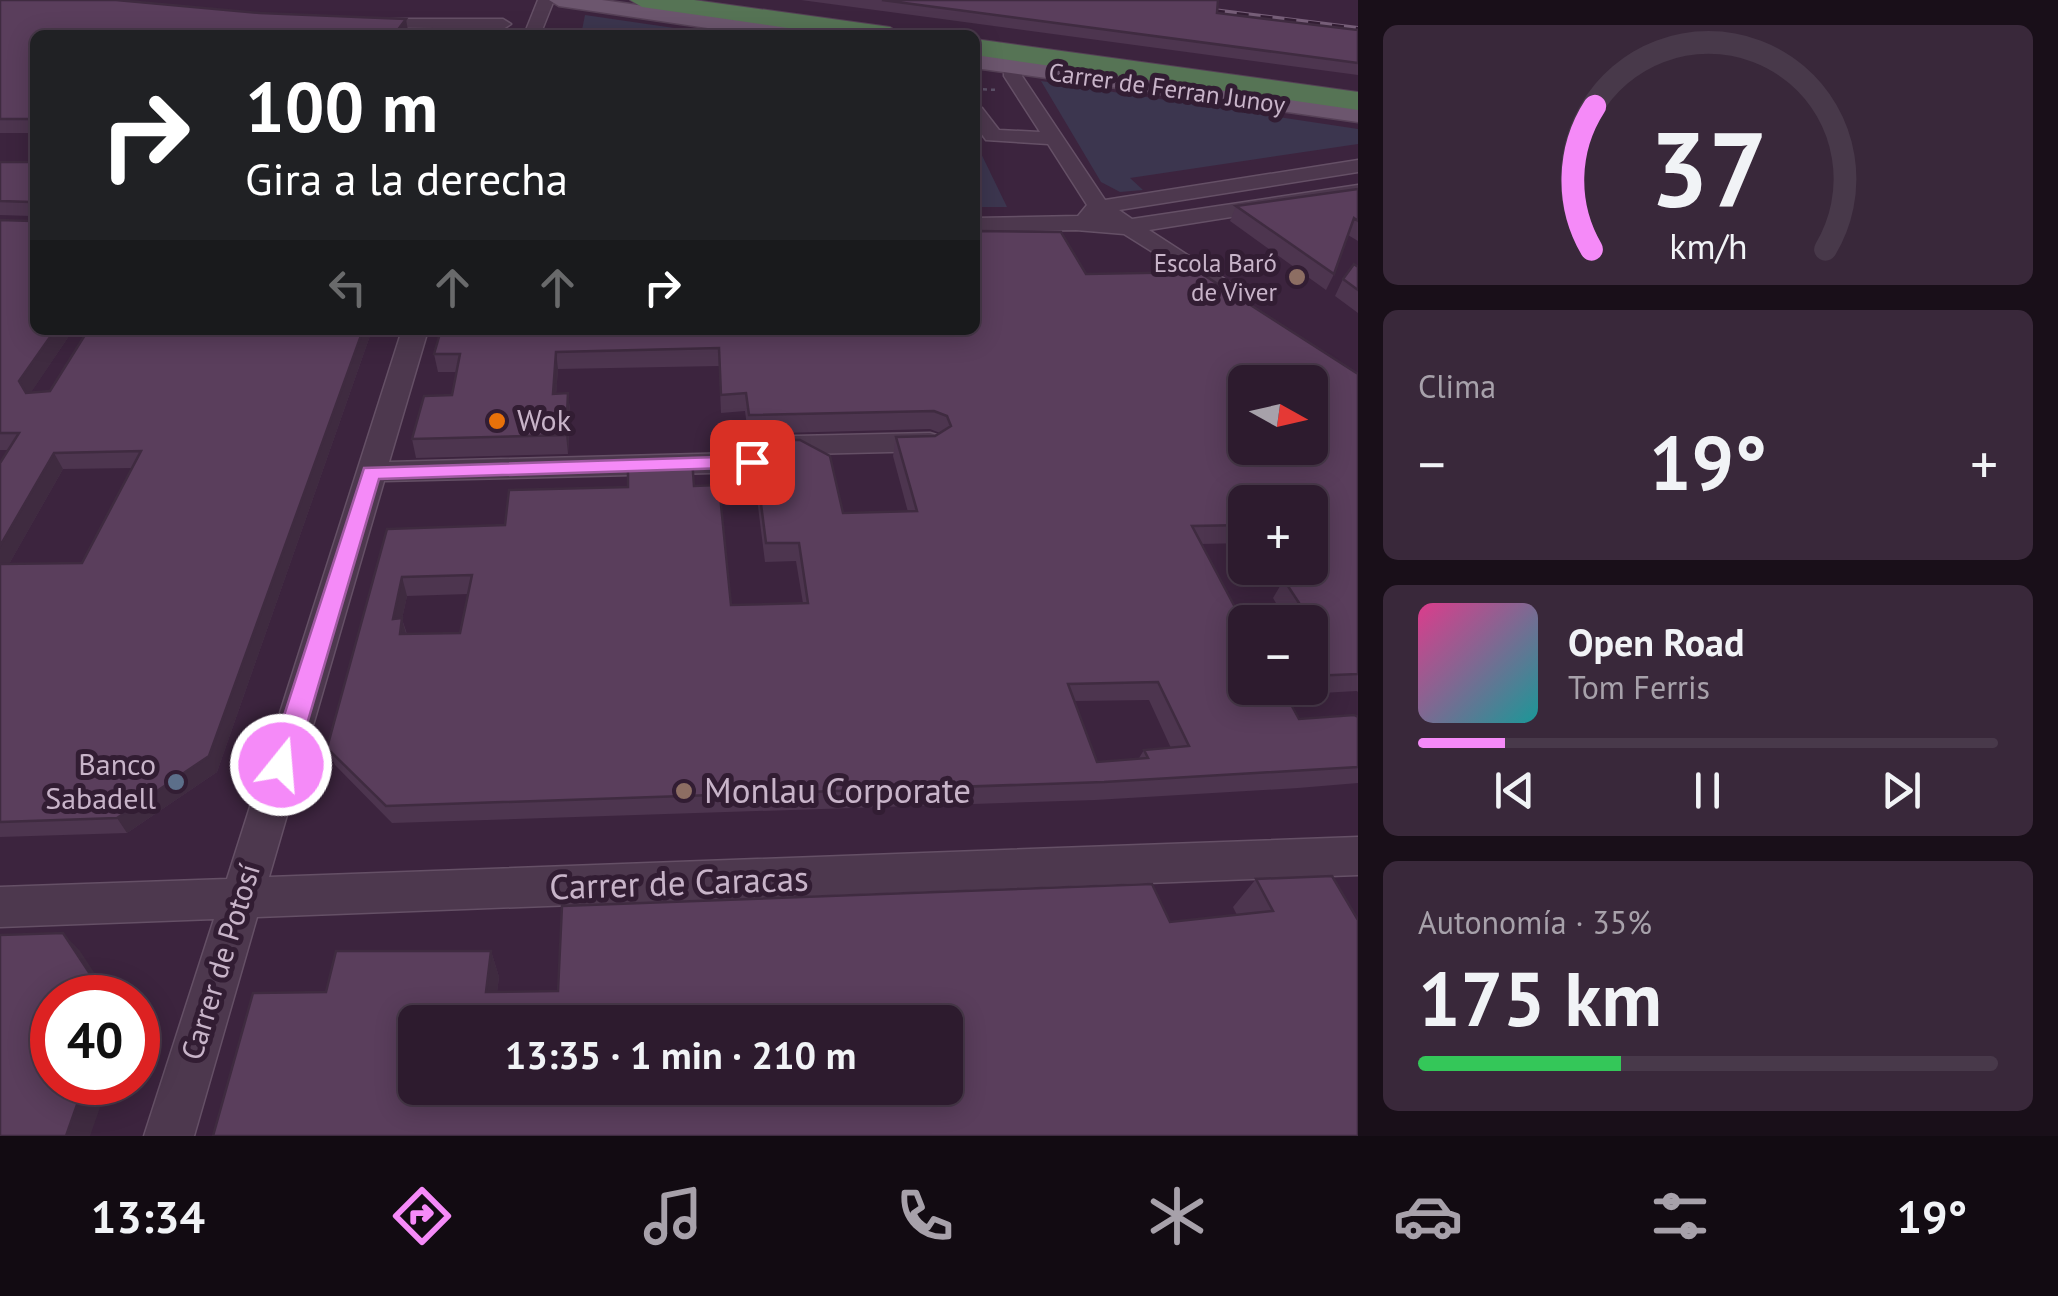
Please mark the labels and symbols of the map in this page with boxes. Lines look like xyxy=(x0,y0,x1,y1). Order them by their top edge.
street label: Carrer de Ferran Junoy xyxy=(1047,56,1288,120)
place label: Escola Baró de Viver xyxy=(1154,247,1277,308)
marker: Escola Baró de Viver xyxy=(1286,266,1308,288)
north arrow xyxy=(1228,365,1328,465)
place label: Wok xyxy=(517,400,572,439)
marker: Wok xyxy=(486,410,508,432)
pin xyxy=(710,420,795,505)
position arrow xyxy=(229,713,333,817)
place label: Banco Sabadell xyxy=(45,744,156,817)
place label: Monlau Corporate xyxy=(704,767,971,813)
marker: Banco Sabadell xyxy=(165,771,187,793)
marker: Monlau Corporate xyxy=(673,780,695,802)
street label: Carrer de Caracas xyxy=(549,854,809,910)
street label: Carrer de Potosí xyxy=(171,859,268,1064)
speed limit sign: 40 xyxy=(30,975,160,1105)

